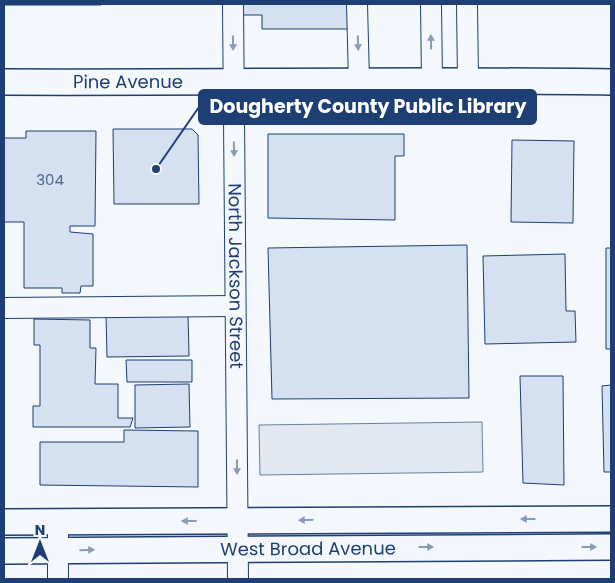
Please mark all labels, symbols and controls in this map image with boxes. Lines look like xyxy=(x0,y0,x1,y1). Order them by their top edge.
one-way arrow xyxy=(427,34,435,50)
one-way arrow xyxy=(229,35,237,51)
one-way arrow xyxy=(354,35,362,51)
street label: Pine Avenue xyxy=(73,69,183,94)
callout: Dougherty County Public Library xyxy=(199,90,536,124)
text: Dougherty County Public Library xyxy=(210,93,527,120)
one-way arrow xyxy=(230,141,238,157)
house number: 304 xyxy=(36,169,64,190)
street label: North Jackson Street xyxy=(223,183,249,369)
one-way arrow xyxy=(233,459,241,475)
one-way arrow xyxy=(519,515,535,523)
one-way arrow xyxy=(298,516,314,524)
one-way arrow xyxy=(180,517,196,525)
north arrow xyxy=(15,518,65,568)
text: N xyxy=(35,520,45,540)
street label: West Broad Avenue xyxy=(220,535,396,562)
one-way arrow xyxy=(418,543,434,551)
one-way arrow xyxy=(581,543,597,551)
one-way arrow xyxy=(80,546,96,554)

